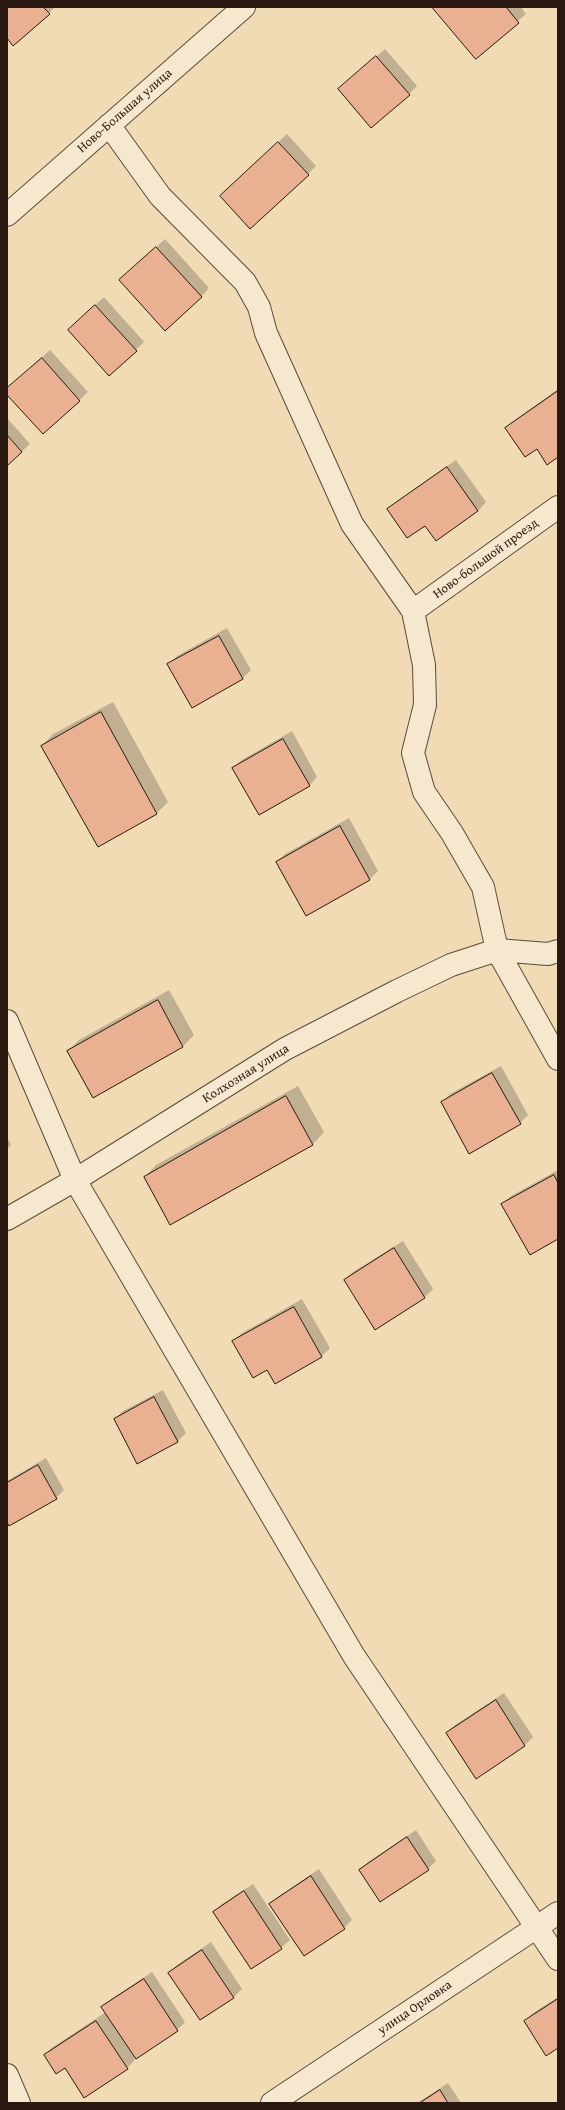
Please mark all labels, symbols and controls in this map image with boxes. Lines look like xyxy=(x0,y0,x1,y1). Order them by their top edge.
street label: Ново-Большая улица xyxy=(74,66,176,156)
street label: Ново-большой проезд xyxy=(430,516,542,602)
street label: Колхозная улица xyxy=(200,1041,292,1107)
street label: улица Орловка xyxy=(375,1977,455,2039)

